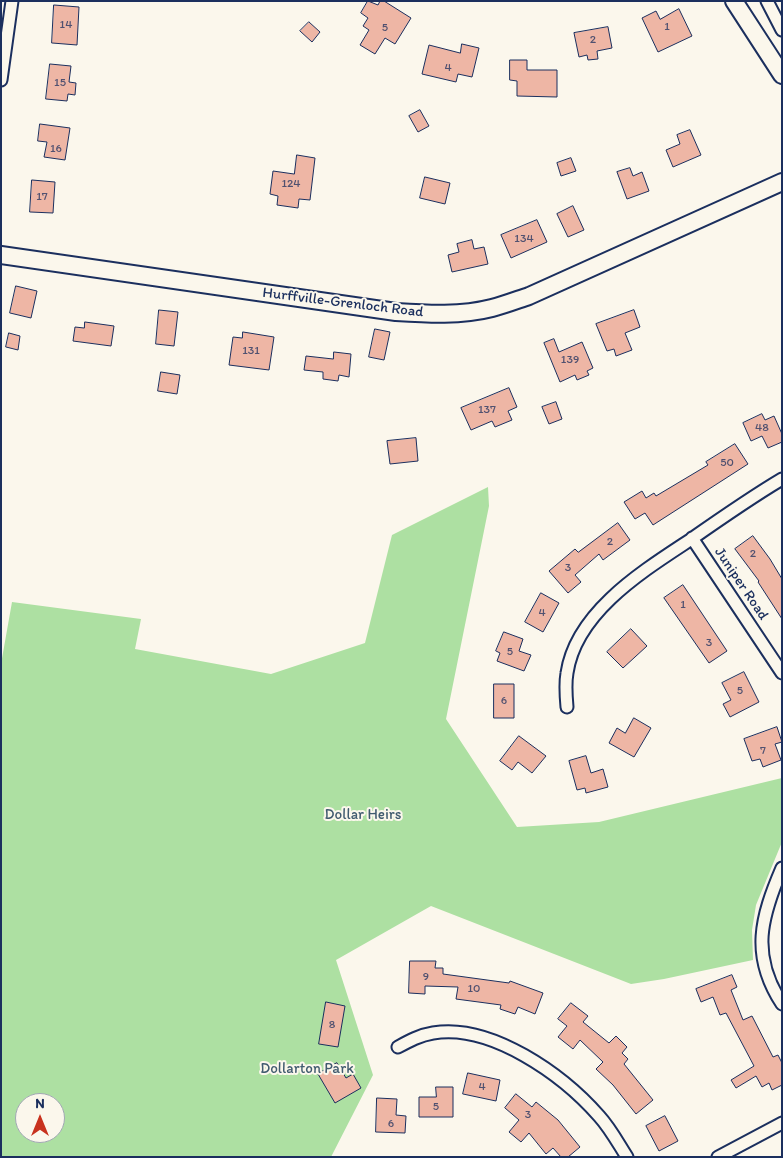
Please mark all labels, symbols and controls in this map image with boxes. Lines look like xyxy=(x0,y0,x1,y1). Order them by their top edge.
house number: 14 xyxy=(60,18,72,32)
house number: 1 xyxy=(664,20,670,34)
house number: 5 xyxy=(382,21,388,35)
house number: 2 xyxy=(590,33,596,47)
house number: 4 xyxy=(444,61,452,75)
house number: 15 xyxy=(54,76,66,90)
house number: 16 xyxy=(50,142,62,156)
house number: 124 xyxy=(281,177,301,191)
house number: 17 xyxy=(36,190,48,204)
house number: 134 xyxy=(514,232,534,246)
street label: Hurffville-Grenloch Road xyxy=(261,284,425,322)
house number: 131 xyxy=(242,344,260,358)
house number: 139 xyxy=(561,353,579,367)
house number: 137 xyxy=(478,403,496,417)
house number: 48 xyxy=(755,421,769,435)
house number: 50 xyxy=(720,456,734,470)
house number: 2 xyxy=(607,535,613,549)
street label: Juniper Road xyxy=(710,544,772,624)
house number: 2 xyxy=(750,547,756,561)
house number: 3 xyxy=(565,561,571,575)
house number: 1 xyxy=(680,598,686,612)
house number: 4 xyxy=(538,606,546,620)
house number: 3 xyxy=(706,636,712,650)
house number: 5 xyxy=(507,645,513,659)
house number: 5 xyxy=(737,684,743,698)
house number: 6 xyxy=(501,694,507,708)
house number: 7 xyxy=(760,744,766,758)
park label: Dollar Heirs xyxy=(325,806,401,824)
house number: 9 xyxy=(423,970,429,984)
house number: 10 xyxy=(468,982,480,996)
house number: 8 xyxy=(329,1018,335,1032)
park label: Dollarton Park xyxy=(260,1060,354,1078)
house number: 4 xyxy=(478,1080,486,1094)
north arrow xyxy=(15,1093,65,1143)
text: N xyxy=(35,1095,45,1112)
house number: 5 xyxy=(433,1100,439,1114)
house number: 3 xyxy=(525,1108,531,1122)
house number: 6 xyxy=(388,1117,394,1131)

